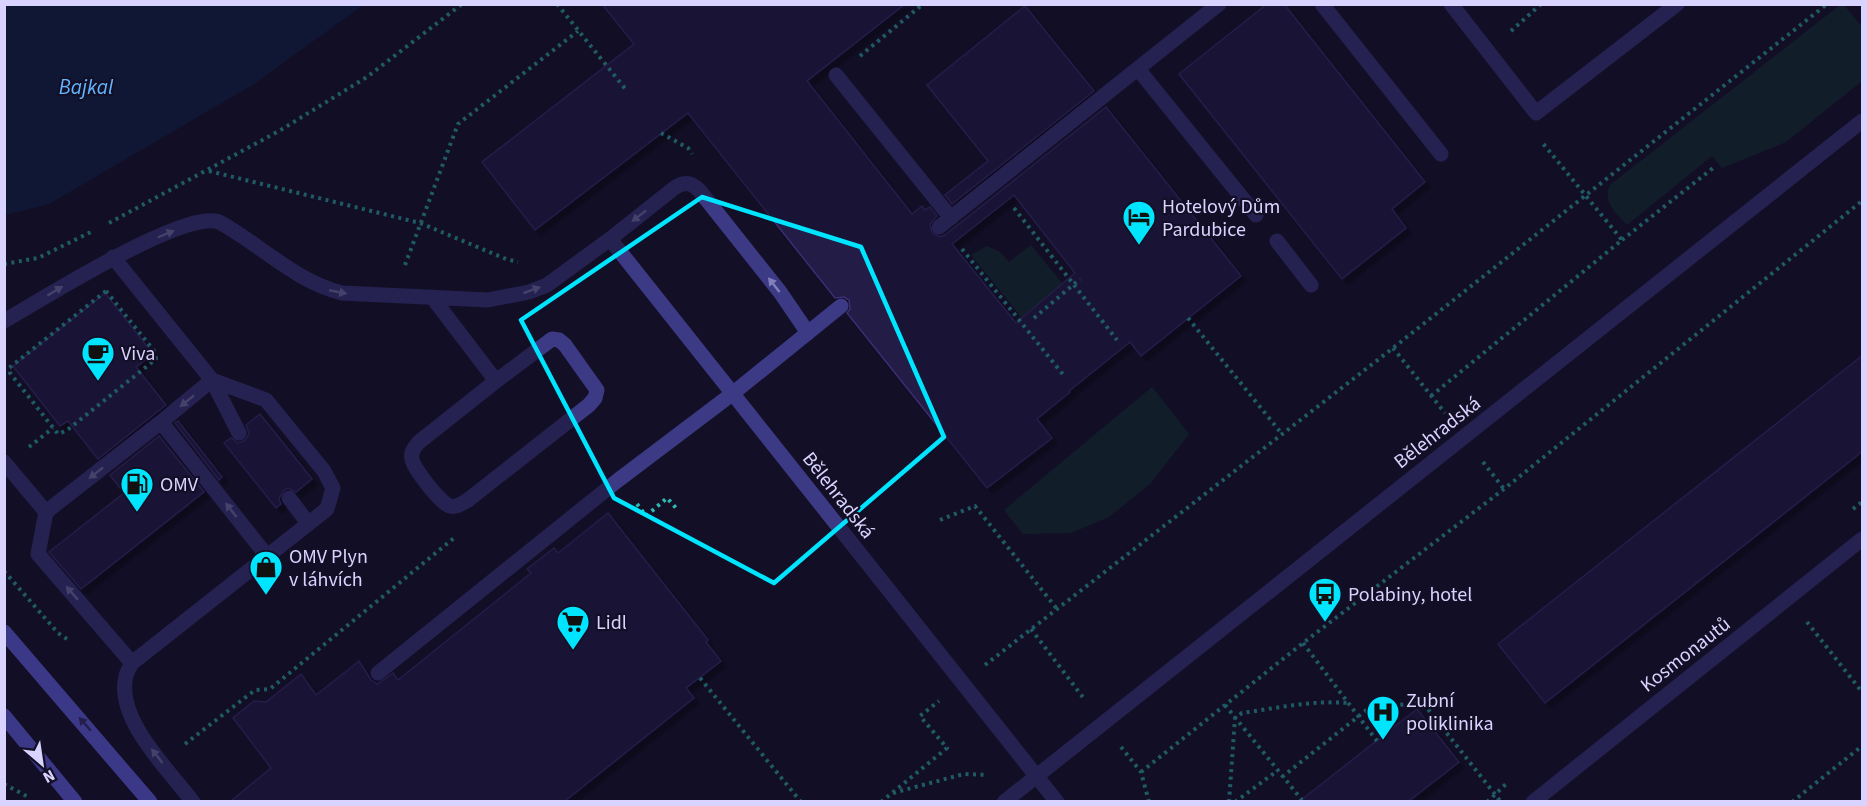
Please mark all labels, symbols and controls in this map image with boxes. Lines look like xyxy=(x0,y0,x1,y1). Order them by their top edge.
water label: Bajkal xyxy=(59,72,114,102)
place label: Hotelový Dům Pardubice xyxy=(1162,193,1280,244)
hotel icon: Hotelový Dům Pardubice xyxy=(1121,199,1157,246)
one-way arrow xyxy=(631,210,646,222)
one-way arrow xyxy=(158,229,176,239)
one-way arrow xyxy=(768,277,781,293)
one-way arrow xyxy=(523,285,541,295)
one-way arrow xyxy=(47,286,63,297)
one-way arrow xyxy=(329,288,348,297)
cafe icon: Viva xyxy=(80,335,116,382)
place label: Viva xyxy=(121,340,155,368)
street label: Bělehradská xyxy=(1388,390,1487,476)
one-way arrow xyxy=(179,395,195,408)
street label: Bělehradská xyxy=(795,446,881,545)
one-way arrow xyxy=(88,466,104,479)
fuel station icon: OMV xyxy=(119,466,155,513)
place label: OMV xyxy=(160,471,199,499)
one-way arrow xyxy=(224,502,237,518)
place label: OMV Plyn v láhvích xyxy=(289,543,368,594)
shop icon: OMV Plyn v láhvích xyxy=(248,549,284,596)
bus stop icon: Polabiny, hotel xyxy=(1307,576,1343,623)
place label: Polabiny, hotel xyxy=(1348,581,1472,609)
one-way arrow xyxy=(65,585,78,601)
supermarket icon: Lidl xyxy=(555,604,591,651)
place label: Lidl xyxy=(596,609,627,637)
street label: Kosmonautů xyxy=(1635,611,1737,699)
place label: Zubní poliklinika xyxy=(1406,687,1494,738)
hospital icon: Zubní poliklinika xyxy=(1365,694,1401,741)
one-way arrow xyxy=(79,717,92,732)
north arrow xyxy=(12,734,72,794)
one-way arrow xyxy=(151,748,163,763)
text: N xyxy=(39,764,59,788)

